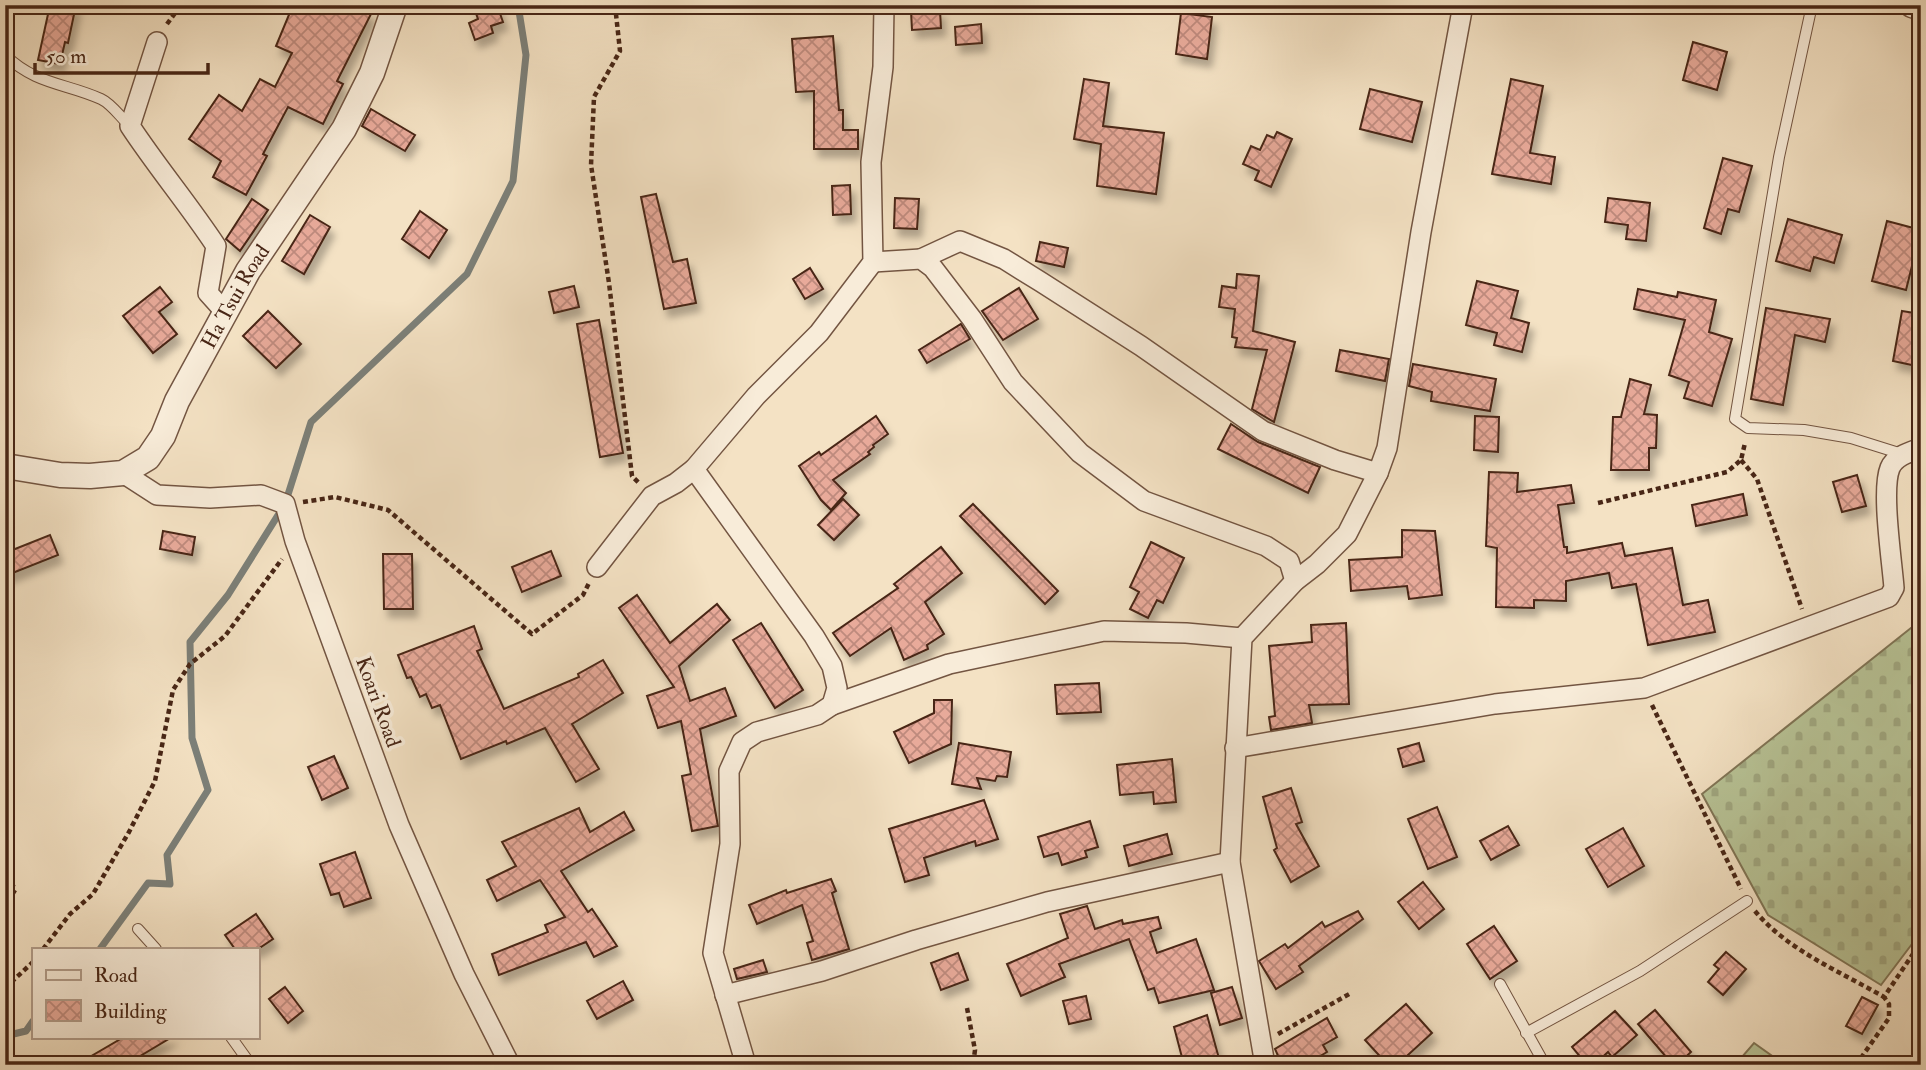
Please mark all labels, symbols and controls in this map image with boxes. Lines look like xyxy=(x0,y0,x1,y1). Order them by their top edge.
scale bar xyxy=(35,32,208,76)
text: 50 m xyxy=(46,43,87,70)
street label: Ha Tsui Road xyxy=(195,239,276,353)
street label: Koari Road xyxy=(349,653,407,752)
legend xyxy=(32,948,259,1038)
text: Road xyxy=(94,962,139,989)
text: Building xyxy=(94,998,167,1025)

